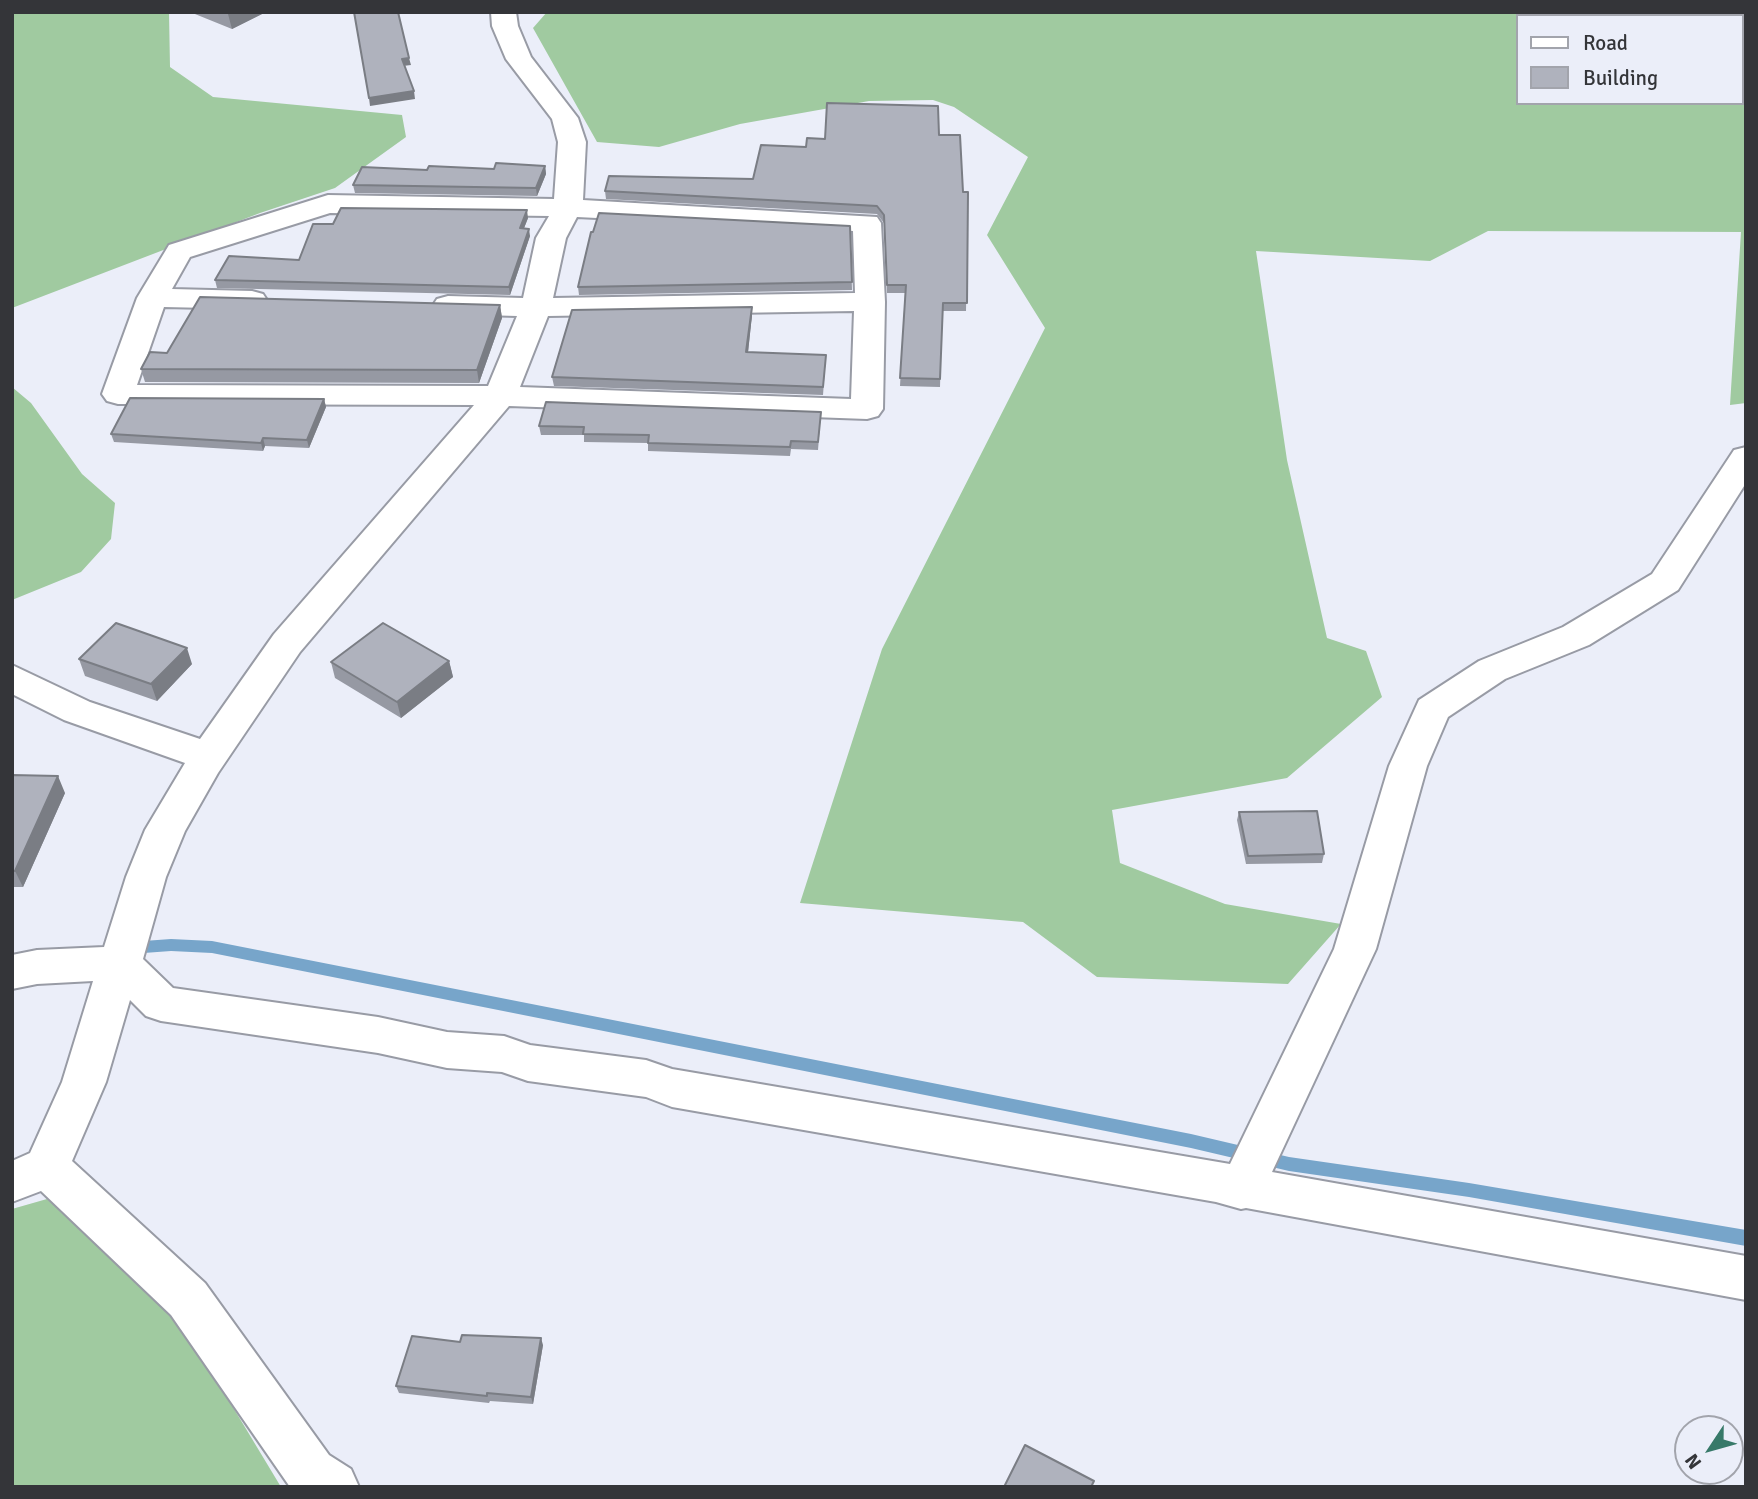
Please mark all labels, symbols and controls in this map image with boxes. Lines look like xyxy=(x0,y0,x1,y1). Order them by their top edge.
legend xyxy=(1516,14,1744,105)
text: Road xyxy=(1583,30,1628,56)
text: Building xyxy=(1583,65,1658,91)
north arrow xyxy=(1674,1415,1744,1485)
text: N xyxy=(1680,1449,1707,1474)

